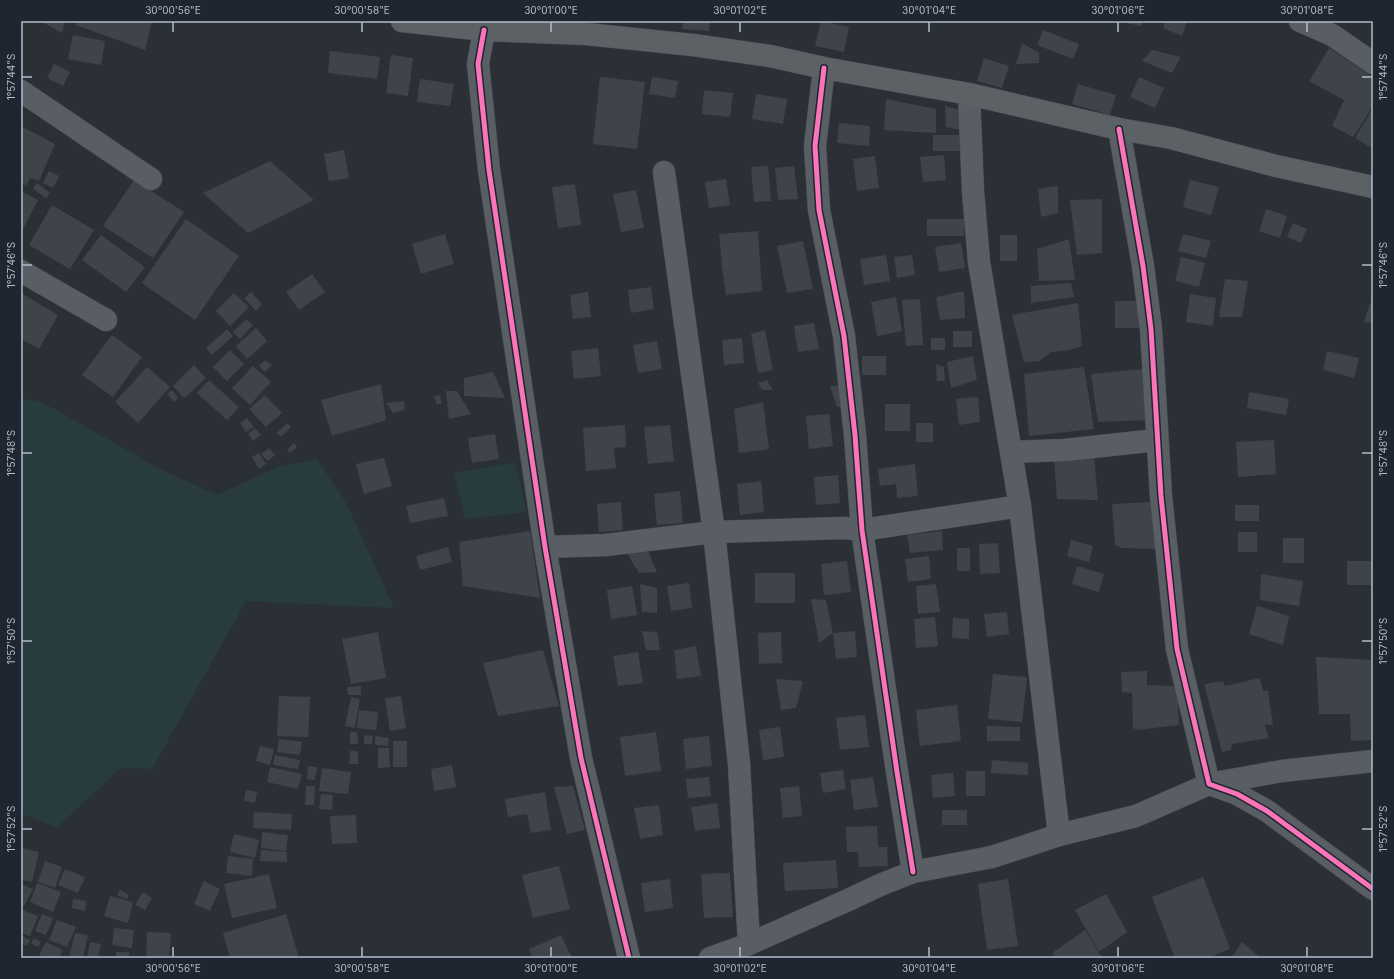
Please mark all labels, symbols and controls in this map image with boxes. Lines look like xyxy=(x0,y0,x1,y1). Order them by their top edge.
text: 30°00'56"E xyxy=(145,4,201,16)
text: 30°00'58"E xyxy=(334,4,390,16)
text: 30°01'00"E xyxy=(524,4,578,16)
text: 30°01'02"E xyxy=(713,4,767,16)
text: 30°01'04"E xyxy=(902,4,956,16)
text: 30°01'06"E xyxy=(1091,4,1145,16)
text: 30°01'08"E xyxy=(1280,4,1334,16)
text: 1°57'44"S xyxy=(5,54,17,100)
text: 1°57'44"S xyxy=(1377,54,1389,100)
text: 1°57'46"S xyxy=(5,242,17,288)
text: 1°57'46"S xyxy=(1377,242,1389,288)
text: 1°57'48"S xyxy=(5,430,17,476)
text: 1°57'48"S xyxy=(1377,430,1389,476)
text: 1°57'50"S xyxy=(5,618,17,664)
text: 1°57'50"S xyxy=(1377,618,1389,664)
text: 1°57'52"S xyxy=(5,806,17,852)
text: 1°57'52"S xyxy=(1377,806,1389,852)
text: 30°00'56"E xyxy=(145,962,201,974)
text: 30°00'58"E xyxy=(334,962,390,974)
text: 30°01'00"E xyxy=(524,962,578,974)
text: 30°01'02"E xyxy=(713,962,767,974)
text: 30°01'04"E xyxy=(902,962,956,974)
text: 30°01'06"E xyxy=(1091,962,1145,974)
text: 30°01'08"E xyxy=(1280,962,1334,974)

